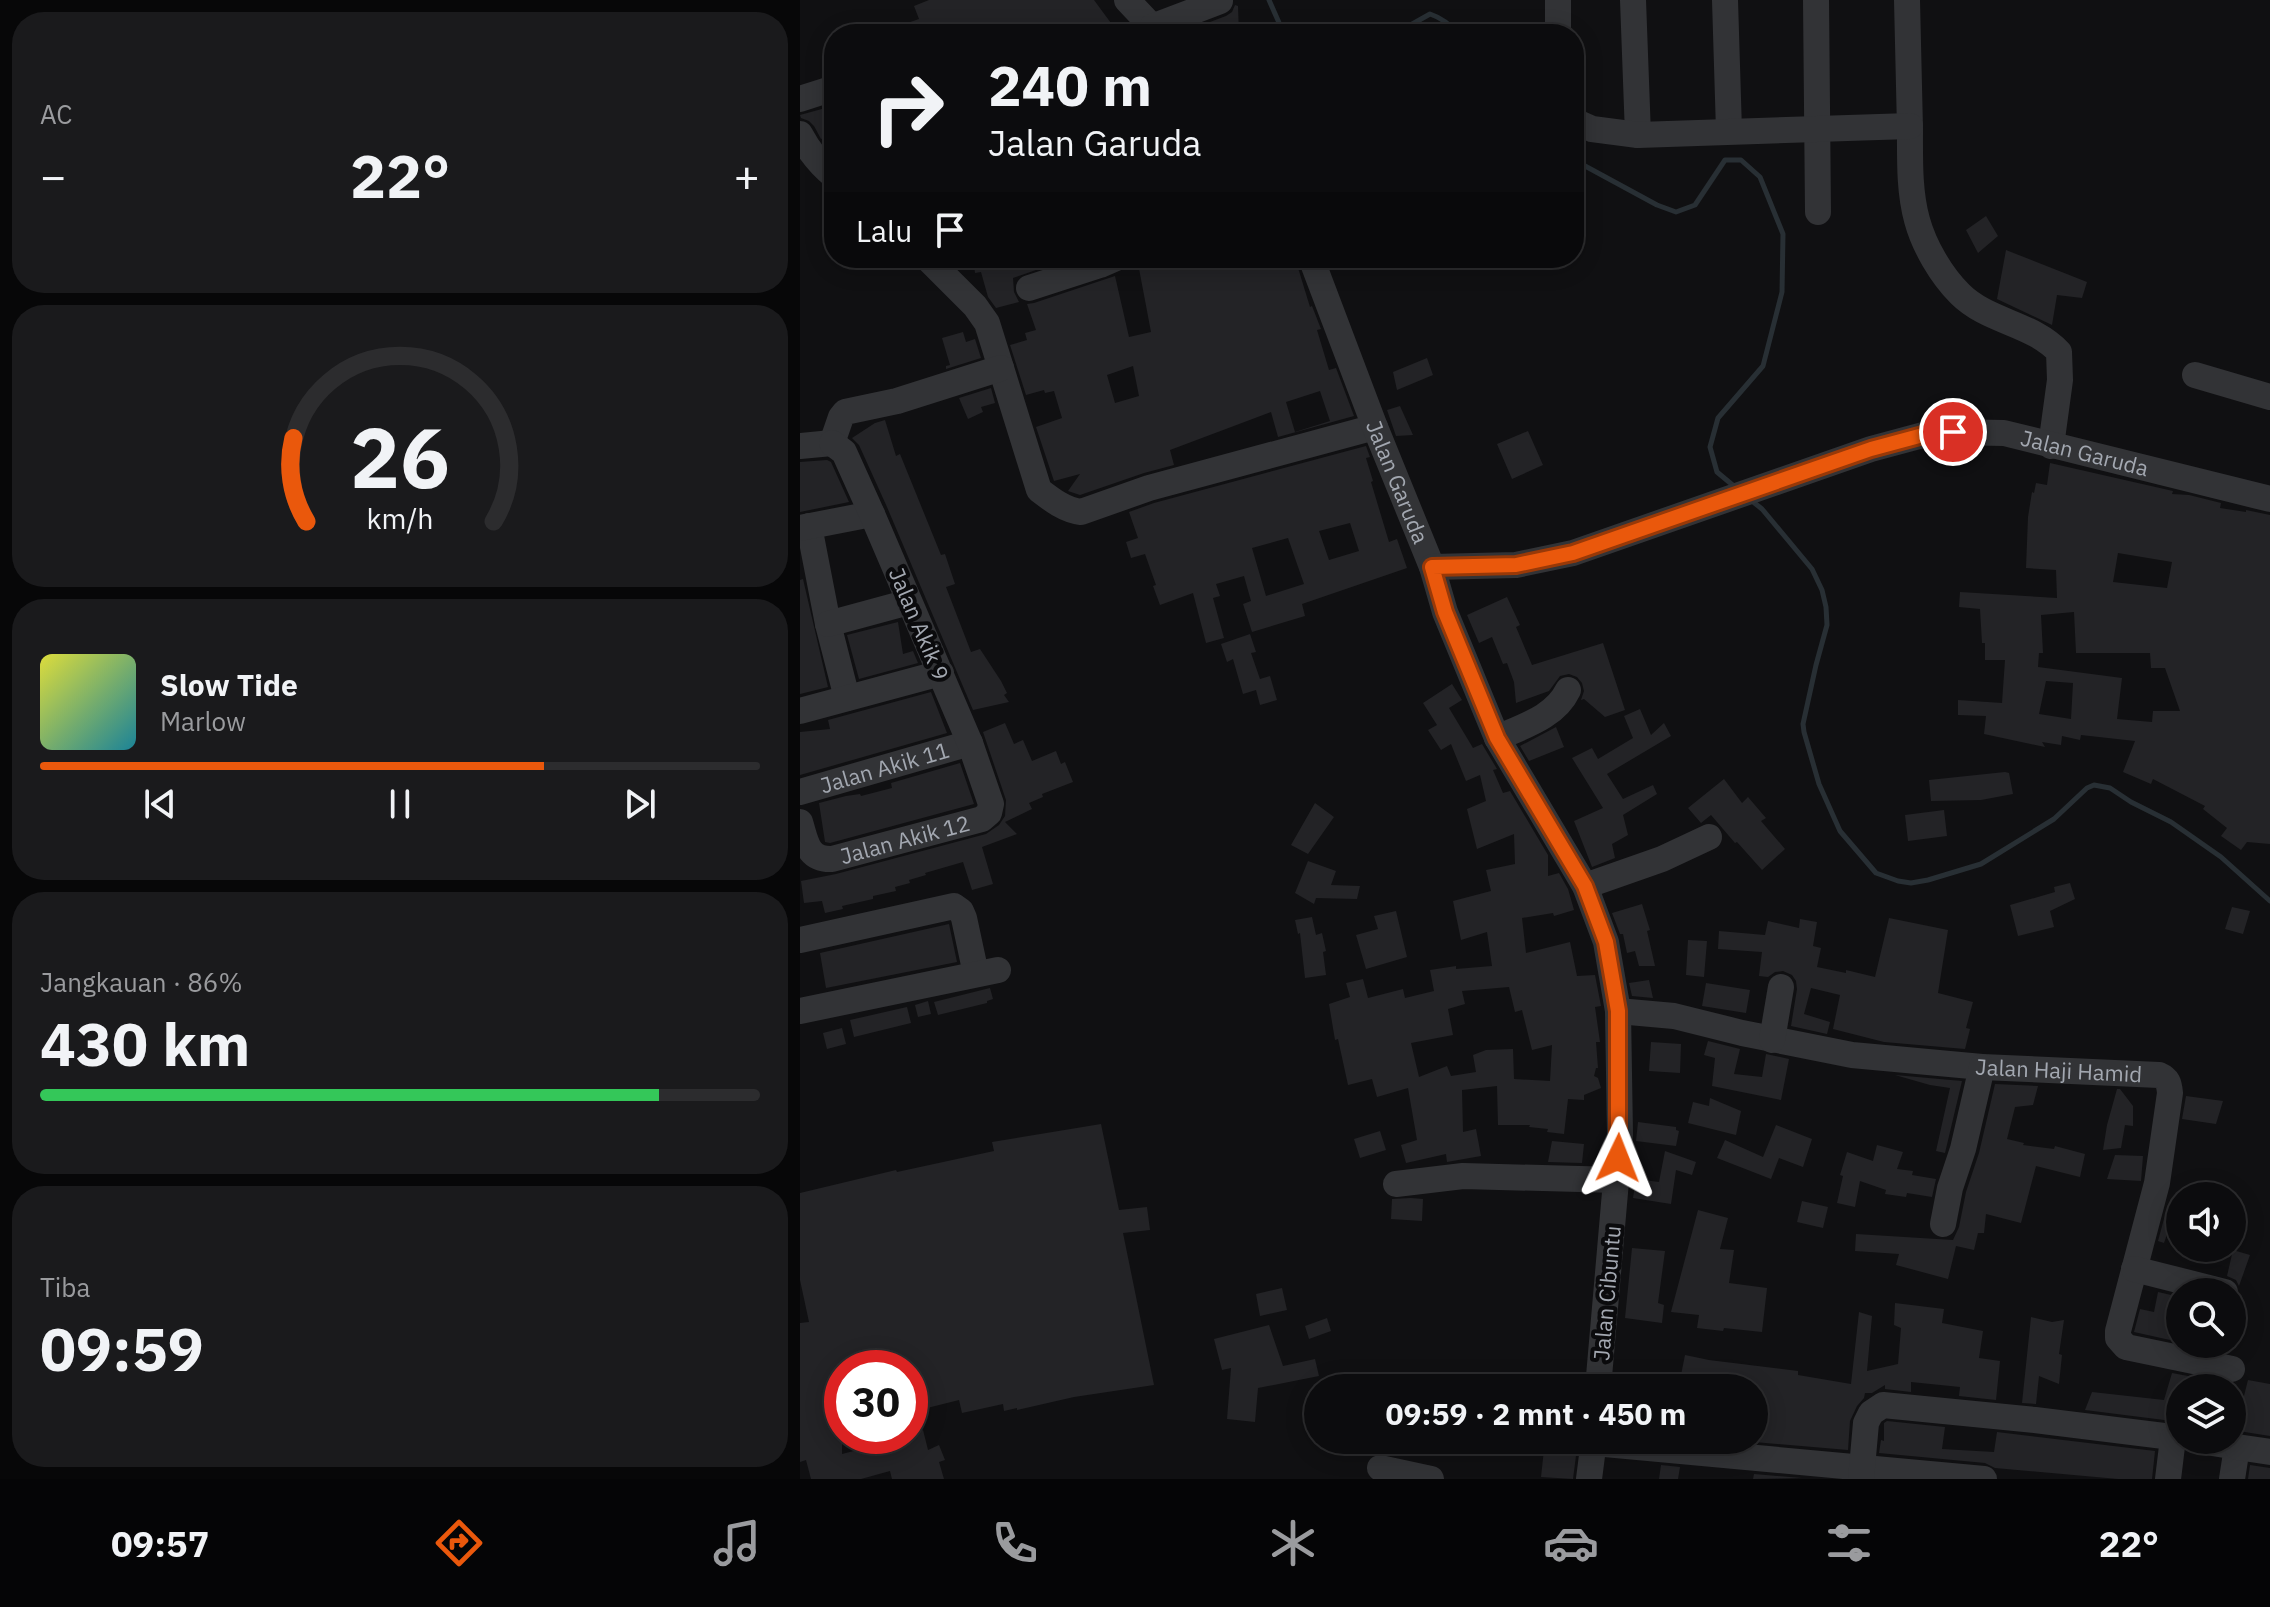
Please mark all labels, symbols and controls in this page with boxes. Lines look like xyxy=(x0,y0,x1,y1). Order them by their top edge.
text: 240 m xyxy=(988,49,1152,121)
icon: right xyxy=(856,56,960,160)
text: AC xyxy=(40,97,72,131)
text: Jalan Garuda xyxy=(988,119,1202,166)
text: 22° xyxy=(350,136,450,215)
text: − xyxy=(40,147,66,204)
text: + xyxy=(734,147,760,204)
icon: arrive xyxy=(928,208,972,252)
text: Lalu xyxy=(856,211,912,250)
pin xyxy=(1919,398,1987,466)
text: 26 xyxy=(350,403,450,511)
icon: arrive xyxy=(1931,410,1975,454)
street label: Jalan Garuda xyxy=(1360,416,1436,548)
street label: Jalan Garuda xyxy=(2018,423,2152,482)
text: km/h xyxy=(366,500,434,537)
street label: Jalan Akik 9 xyxy=(883,563,956,685)
text: Slow Tide xyxy=(160,665,298,704)
text: Marlow xyxy=(160,704,246,738)
street label: Jalan Akik 11 xyxy=(817,735,952,799)
icon: previous xyxy=(138,782,182,826)
icon: pause xyxy=(378,782,422,826)
icon: next xyxy=(618,782,662,826)
street label: Jalan Akik 12 xyxy=(837,808,973,870)
text: Jangkauan · 86% xyxy=(40,965,243,999)
text: 430 km xyxy=(40,1004,250,1083)
street label: Jalan Haji Hamid xyxy=(1974,1051,2143,1088)
position arrow xyxy=(1576,1116,1660,1200)
map controls xyxy=(2166,1182,2246,1454)
button: sound xyxy=(2166,1182,2246,1262)
street label: Jalan Cibuntu xyxy=(1586,1224,1627,1362)
text: Tiba xyxy=(40,1270,90,1304)
button: search xyxy=(2166,1278,2246,1358)
text: 09:59 xyxy=(40,1309,204,1388)
speed limit sign: 30 xyxy=(824,1350,928,1454)
button: layers xyxy=(2166,1374,2246,1454)
text: 09:59 · 2 mnt · 450 m xyxy=(1386,1394,1686,1433)
icon: directions xyxy=(431,1515,487,1571)
icon: music xyxy=(709,1515,765,1571)
icon: phone xyxy=(987,1515,1043,1571)
icon: climate xyxy=(1265,1515,1321,1571)
icon: car xyxy=(1543,1515,1599,1571)
icon: filters xyxy=(1821,1515,1877,1571)
text: 09:57 xyxy=(111,1520,209,1567)
text: 22° xyxy=(2099,1520,2159,1567)

